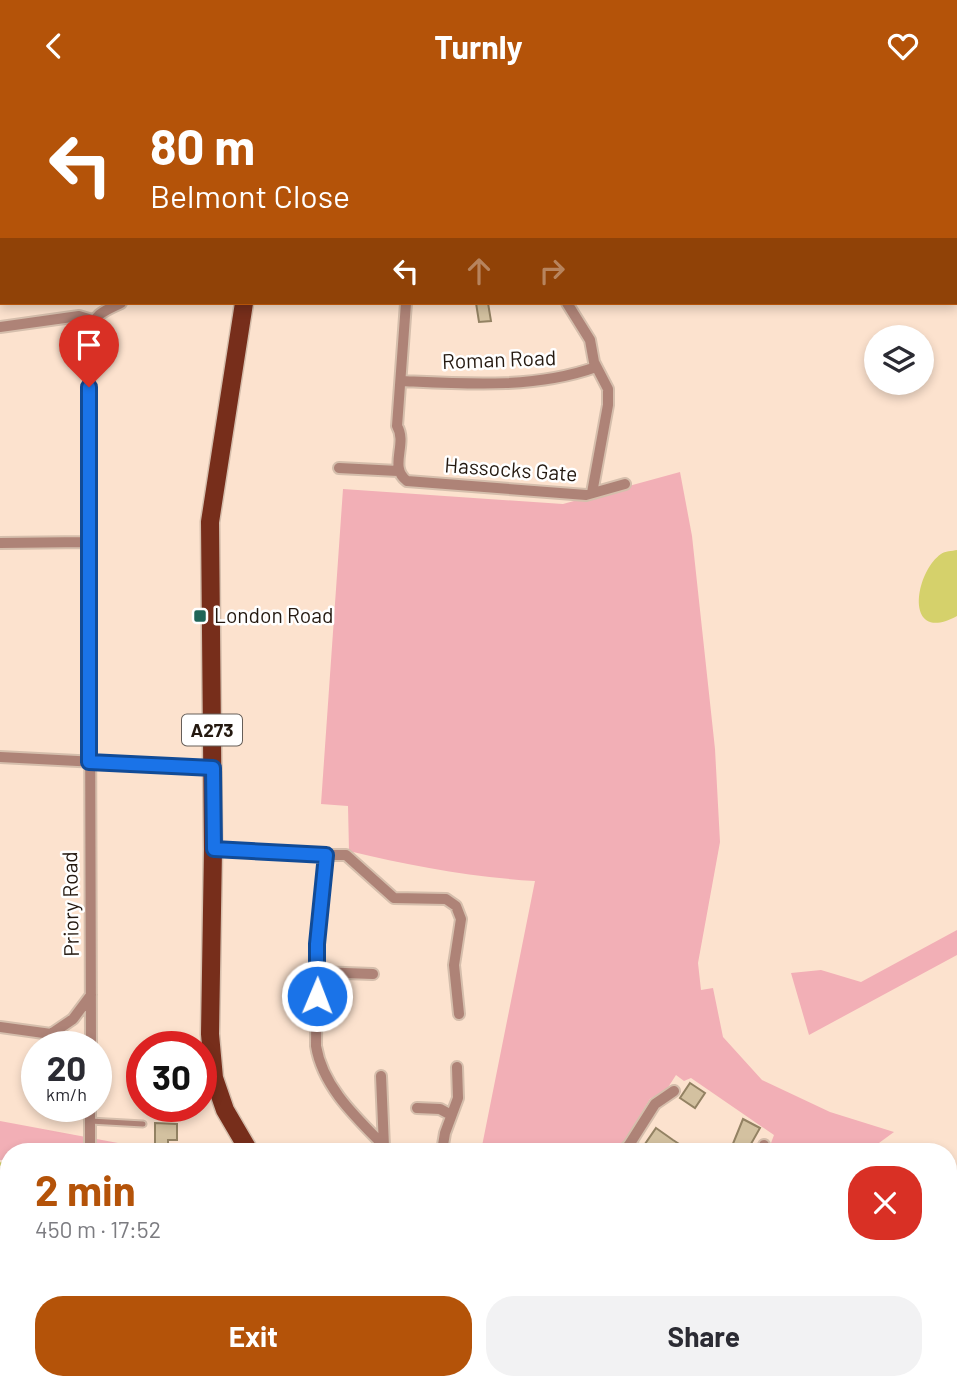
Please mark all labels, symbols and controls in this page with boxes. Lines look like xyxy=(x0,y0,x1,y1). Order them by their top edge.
icon: back xyxy=(35,27,73,65)
text: Turnly xyxy=(434,27,523,65)
icon: heart xyxy=(884,27,922,65)
text: 80 m xyxy=(150,116,255,175)
icon: left xyxy=(35,119,126,210)
text: Belmont Close xyxy=(150,176,350,214)
icon: left xyxy=(387,252,425,290)
icon: ahead xyxy=(460,252,498,290)
icon: right xyxy=(533,252,571,290)
pin xyxy=(59,315,119,387)
map controls xyxy=(864,325,934,395)
button: layers xyxy=(864,325,934,395)
icon: arrive xyxy=(70,326,108,364)
street label: Roman Road xyxy=(441,344,556,373)
street label: Hassocks Gate xyxy=(444,451,578,486)
place label: London Road xyxy=(214,602,333,627)
marker: London Road xyxy=(192,608,208,624)
road number: A273 xyxy=(182,715,242,745)
street label: Priory Road xyxy=(56,851,83,957)
position arrow xyxy=(280,959,354,1033)
speed limit sign: 30 xyxy=(126,1031,217,1122)
text: 20 xyxy=(47,1046,86,1088)
text: km/h xyxy=(46,1083,87,1105)
text: 2 min xyxy=(35,1164,136,1214)
button: close xyxy=(848,1166,922,1240)
text: 450 m · 17:52 xyxy=(35,1215,161,1243)
button: Exit xyxy=(35,1296,472,1376)
button: Share xyxy=(486,1296,922,1376)

